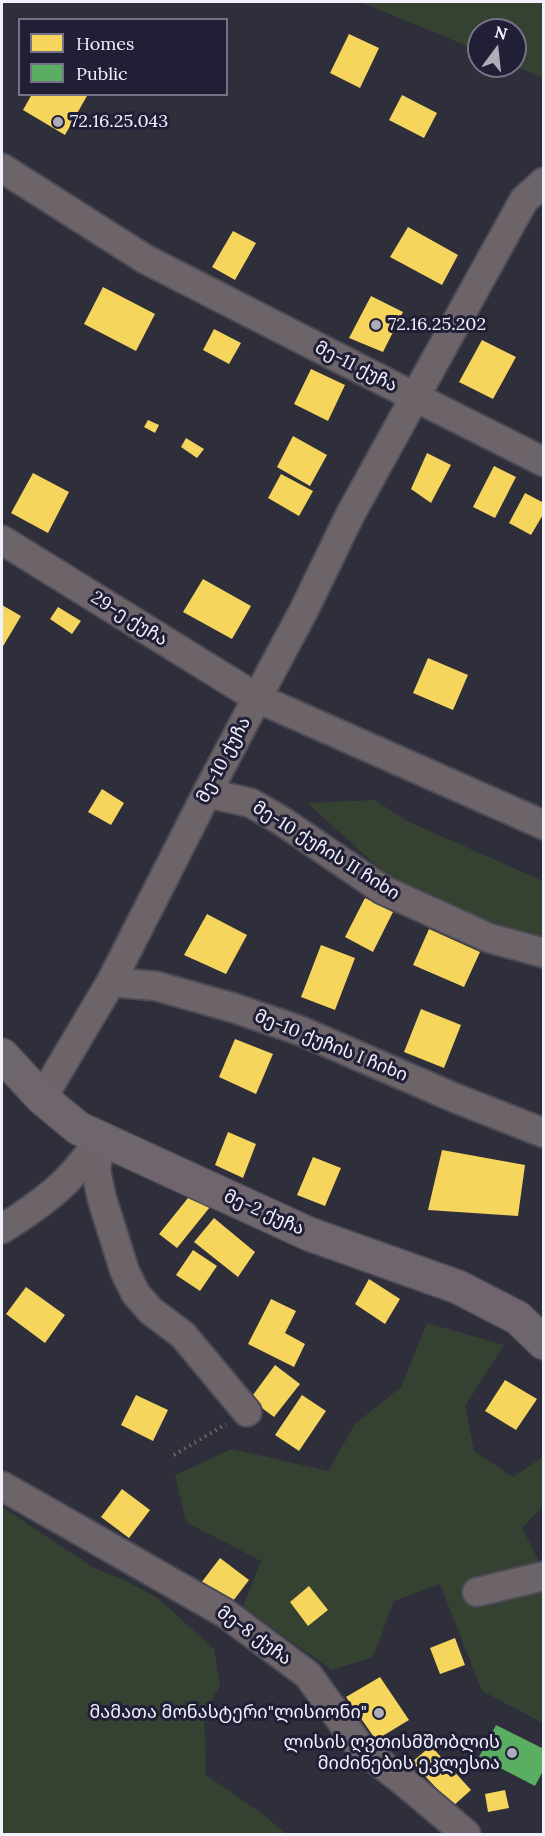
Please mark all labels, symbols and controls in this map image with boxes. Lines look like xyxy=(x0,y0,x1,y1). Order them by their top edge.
legend xyxy=(18,18,228,96)
north arrow xyxy=(467,18,527,78)
text: N xyxy=(493,21,510,44)
text: Homes xyxy=(76,32,134,55)
text: Public xyxy=(76,62,128,85)
place label: 72.16.25.043 xyxy=(70,111,168,133)
marker: 72.16.25.043 xyxy=(51,115,65,129)
place label: 72.16.25.202 xyxy=(388,314,486,336)
marker: 72.16.25.202 xyxy=(369,318,383,332)
street label: მე-11 ქუჩა xyxy=(311,337,401,397)
street label: 29-ე ქუჩა xyxy=(87,587,171,651)
street label: მე-10 ქუჩა xyxy=(192,713,256,807)
street label: მე-10 ქუჩის II ჩიხი xyxy=(249,797,403,905)
street label: მე-10 ქუჩის I ჩიხი xyxy=(251,1005,411,1087)
street label: მე-2 ქუჩა xyxy=(220,1186,308,1240)
street label: მე-8 ქუჩა xyxy=(213,1602,295,1670)
place label: მამათა მონასტერი"ლისიონი" xyxy=(89,1702,367,1724)
marker: მამათა მონასტერი"ლისიონი" xyxy=(372,1706,386,1720)
place label: ლისის ღვთისმშობლის მიძინების ეკლესია xyxy=(284,1732,500,1774)
marker: ლისის ღვთისმშობლის მიძინების ეკლესია xyxy=(505,1746,519,1760)

